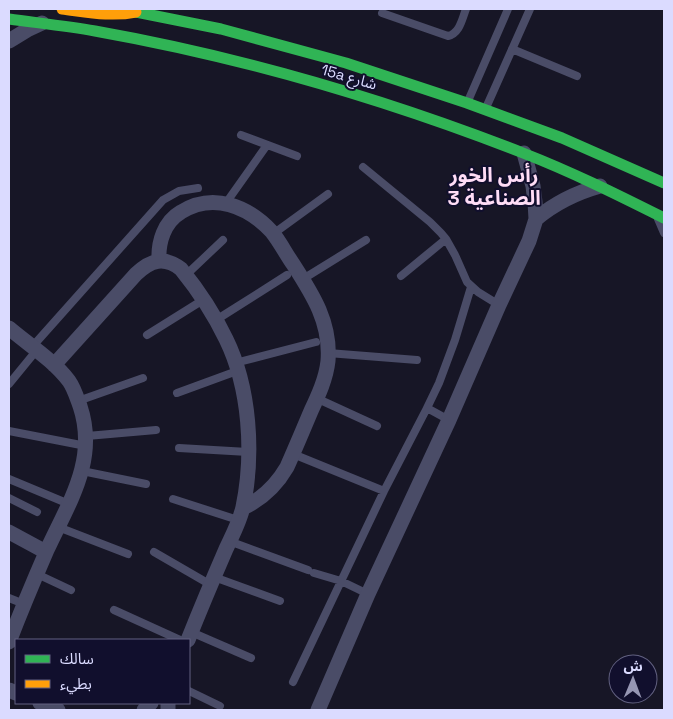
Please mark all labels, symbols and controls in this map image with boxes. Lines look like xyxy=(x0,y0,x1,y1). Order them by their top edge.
street label: 15a شارع xyxy=(318,60,379,96)
district label: رأس الخور الصناعية 3 xyxy=(447,162,541,211)
legend xyxy=(15,639,190,704)
text: سالك xyxy=(60,649,94,668)
north arrow xyxy=(608,654,658,704)
text: ش xyxy=(623,657,643,675)
text: بطيء xyxy=(60,674,92,695)

